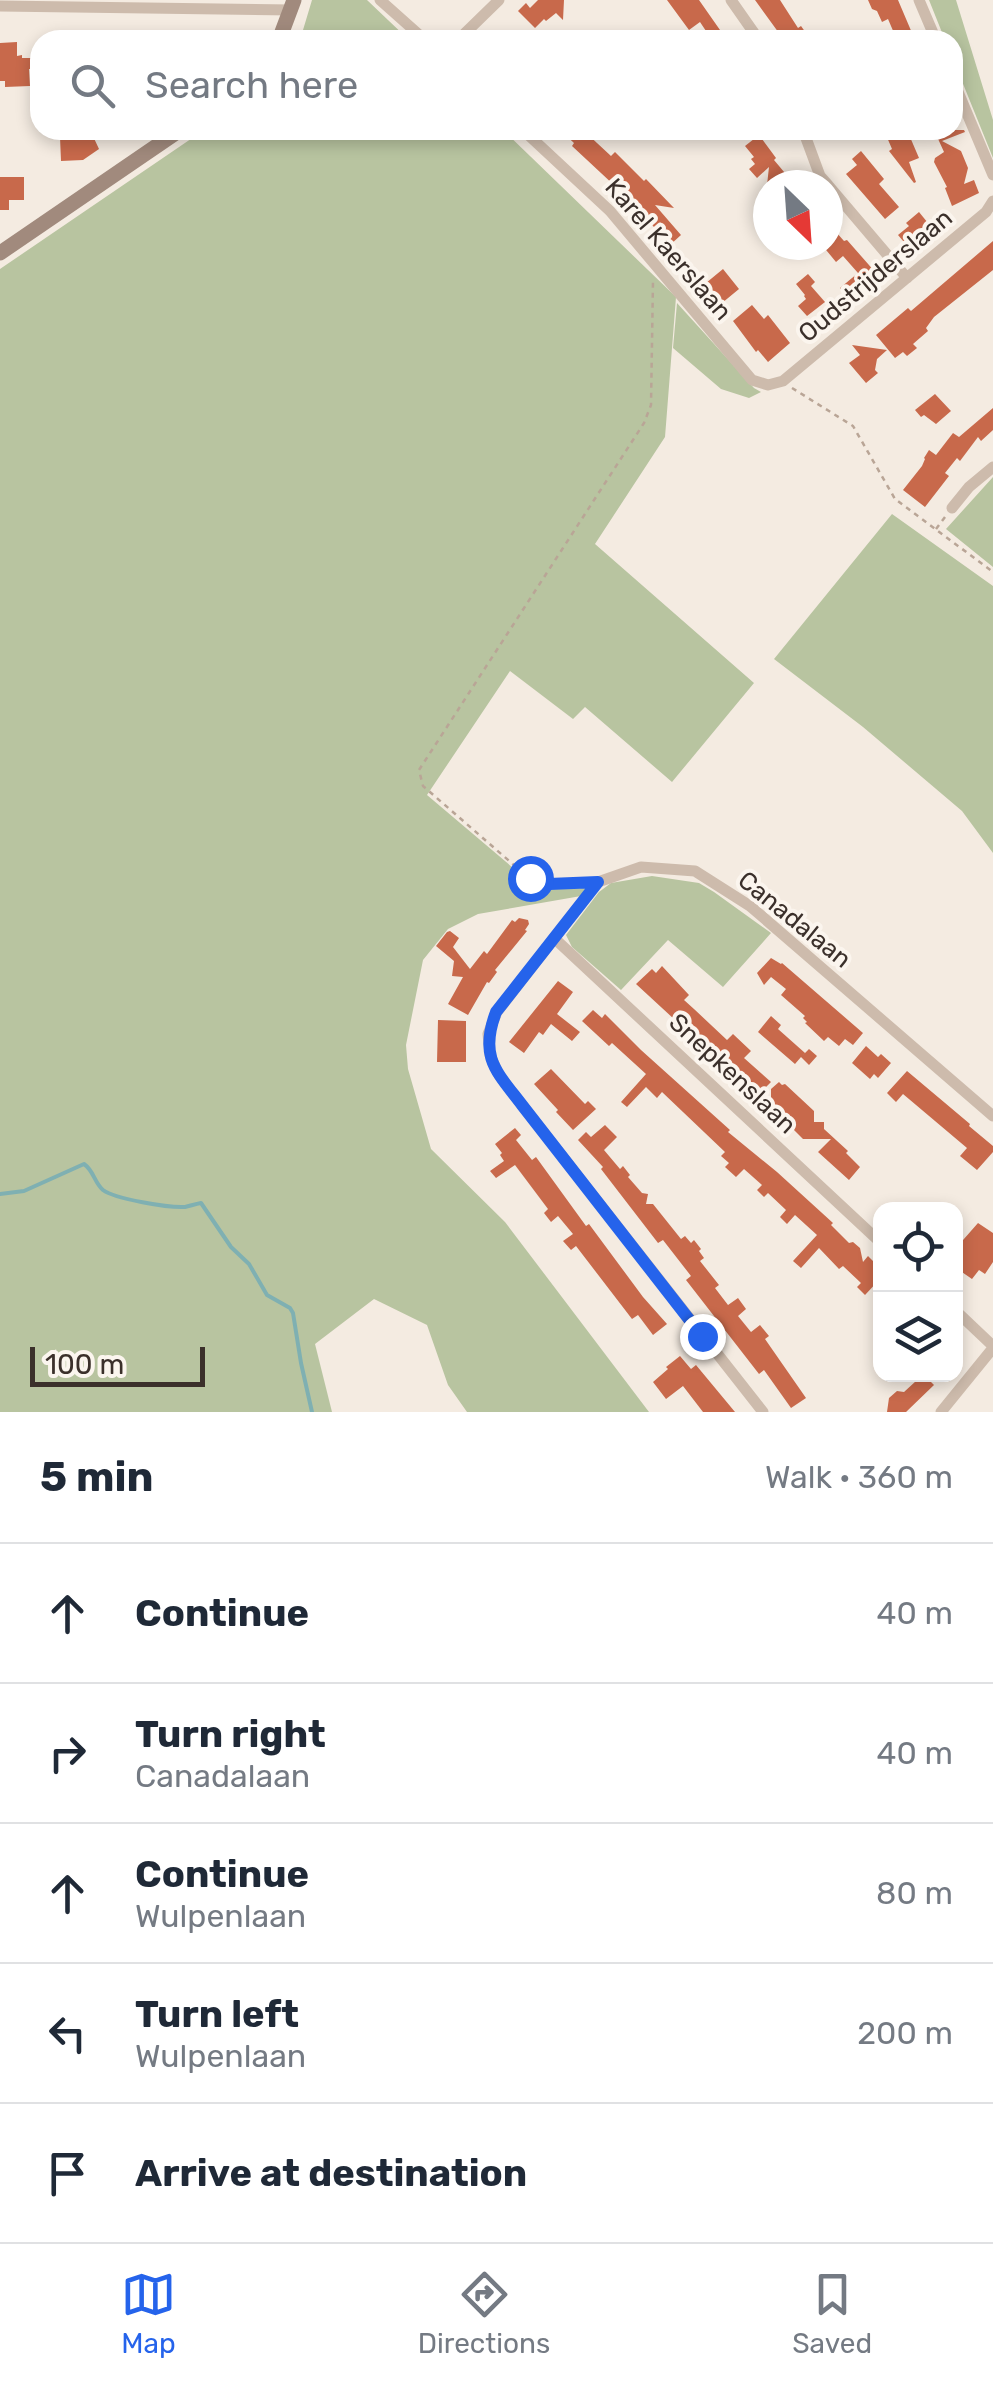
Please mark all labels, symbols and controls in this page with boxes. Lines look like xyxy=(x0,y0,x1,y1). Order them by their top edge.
search box xyxy=(30,30,963,140)
icon: search xyxy=(65,58,120,113)
text: Search here xyxy=(145,62,358,108)
north arrow xyxy=(753,170,843,260)
street label: Karel Kaerslaan xyxy=(599,173,738,326)
street label: Oudstrijderslaan xyxy=(793,203,958,348)
route start xyxy=(508,856,554,902)
street label: Canadalaan xyxy=(732,865,857,974)
street label: Snepkenslaan xyxy=(663,1007,802,1139)
map controls xyxy=(873,1202,963,1382)
button: locate xyxy=(873,1202,963,1292)
button: layers xyxy=(873,1292,963,1382)
route end xyxy=(680,1314,726,1360)
scale bar xyxy=(30,1342,205,1386)
text: 100 m xyxy=(45,1348,124,1381)
text: 5 min xyxy=(40,1452,154,1502)
text: Walk · 360 m xyxy=(765,1458,953,1496)
icon: ahead xyxy=(40,1586,95,1641)
text: Continue xyxy=(135,1590,309,1636)
text: 40 m xyxy=(877,1594,953,1632)
text: Turn right xyxy=(135,1711,326,1757)
icon: right xyxy=(40,1726,95,1781)
text: 40 m xyxy=(877,1734,953,1772)
text: Canadalaan xyxy=(135,1757,310,1795)
text: Continue xyxy=(135,1851,309,1897)
icon: ahead xyxy=(40,1866,95,1921)
text: 80 m xyxy=(876,1874,953,1912)
text: Wulpenlaan xyxy=(135,1897,306,1935)
text: Turn left xyxy=(135,1991,299,2037)
icon: left xyxy=(40,2006,95,2061)
text: 200 m xyxy=(857,2014,953,2052)
text: Wulpenlaan xyxy=(135,2037,306,2075)
icon: arrive xyxy=(40,2146,95,2201)
text: Arrive at destination xyxy=(135,2150,527,2196)
tab: Map xyxy=(121,2267,176,2360)
tab: Directions xyxy=(418,2267,550,2360)
tab: Saved xyxy=(792,2267,872,2360)

